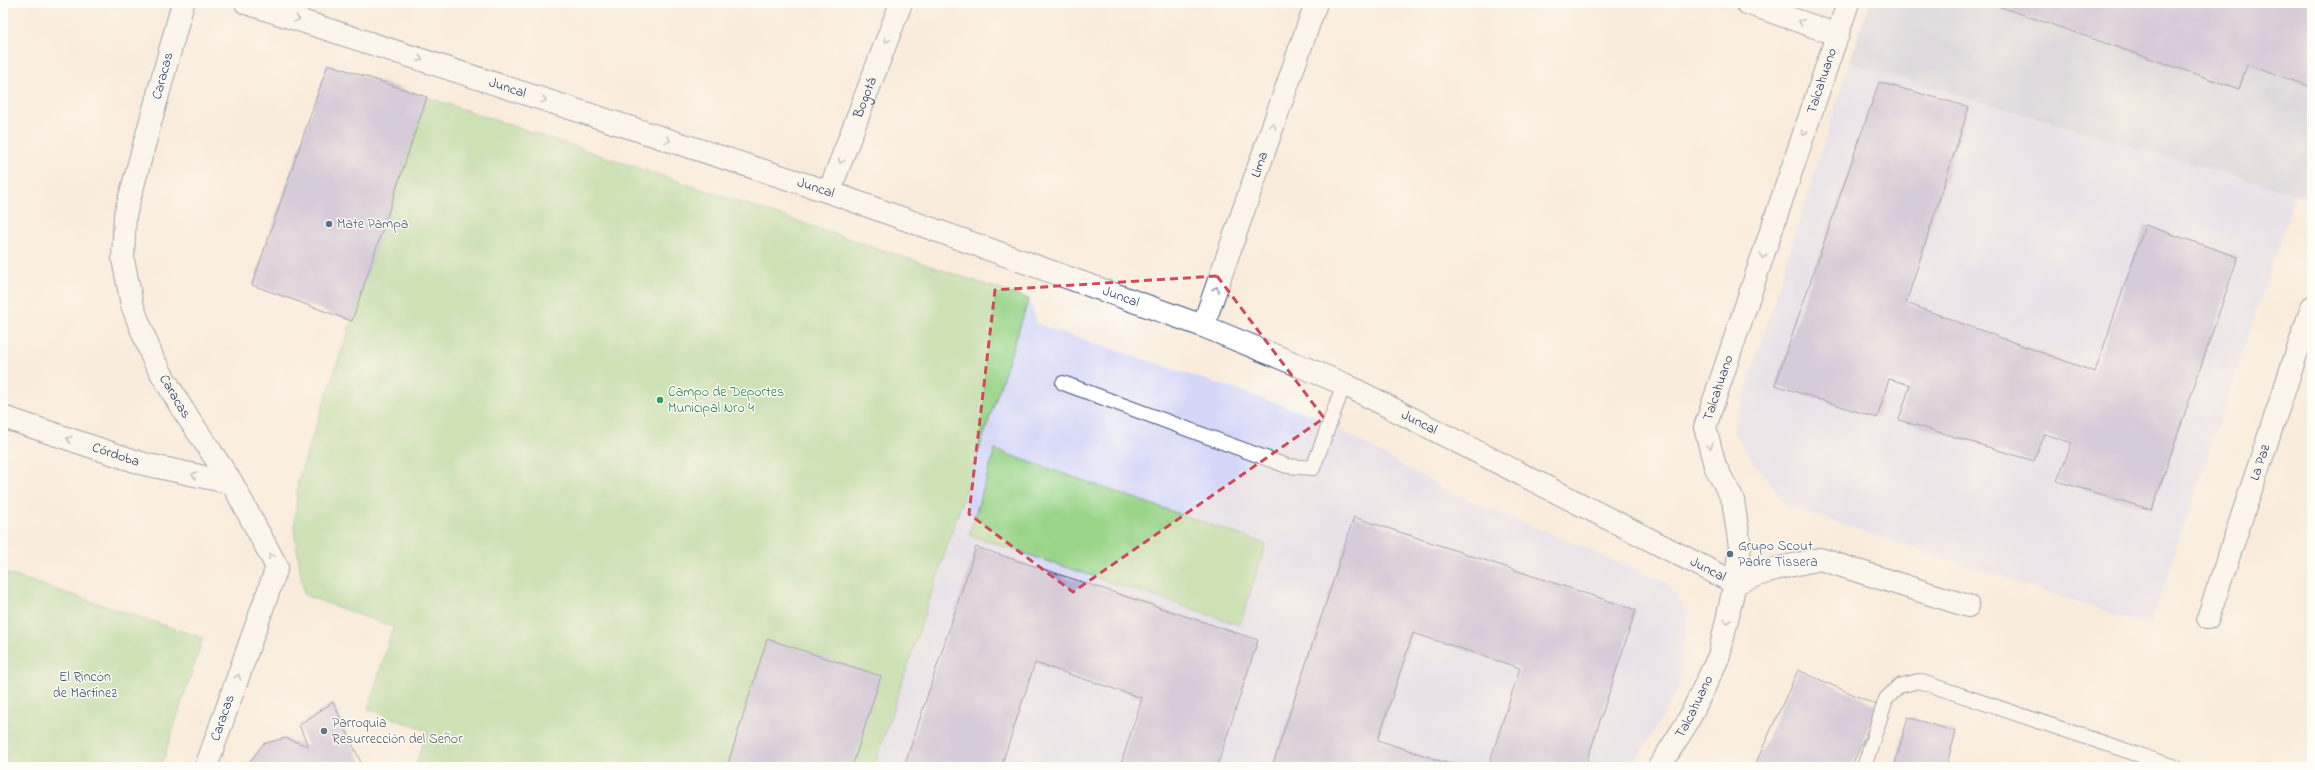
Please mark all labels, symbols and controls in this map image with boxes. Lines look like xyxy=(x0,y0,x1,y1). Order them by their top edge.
one-way arrow xyxy=(293,15,300,23)
one-way arrow xyxy=(1797,19,1804,27)
one-way arrow xyxy=(883,36,891,43)
street label: Talcahuano xyxy=(1801,45,1843,117)
street label: Caracas xyxy=(147,50,179,102)
one-way arrow xyxy=(417,55,424,63)
street label: Juncal xyxy=(486,72,529,104)
street label: Bogotá xyxy=(847,74,882,122)
one-way arrow xyxy=(540,95,547,103)
one-way arrow xyxy=(1268,123,1276,130)
one-way arrow xyxy=(1801,129,1809,136)
one-way arrow xyxy=(664,135,671,144)
street label: Lima xyxy=(1245,149,1274,180)
one-way arrow xyxy=(838,158,846,165)
street label: Juncal xyxy=(795,172,837,204)
place label: Mate Pampa xyxy=(337,214,408,235)
marker: Mate Pampa xyxy=(324,219,334,229)
one-way arrow xyxy=(1759,252,1767,259)
street label: Juncal xyxy=(1100,280,1142,313)
one-way arrow xyxy=(1212,285,1220,292)
street label: Talcahuano xyxy=(1697,352,1739,424)
street label: Caracas xyxy=(154,370,196,423)
place label: Campo de Deportes Municipal Nro 4 xyxy=(668,382,784,419)
marker: Campo de Deportes Municipal Nro 4 xyxy=(655,395,665,405)
street label: Juncal xyxy=(1398,404,1441,440)
one-way arrow xyxy=(66,435,73,444)
street label: Córdoba xyxy=(89,437,142,472)
street label: La Paz xyxy=(2244,441,2276,483)
one-way arrow xyxy=(1705,442,1714,449)
one-way arrow xyxy=(191,471,197,479)
place label: Grupo Scout Padre Tissera xyxy=(1738,536,1818,573)
marker: Grupo Scout Padre Tissera xyxy=(1725,549,1735,559)
street label: Juncal xyxy=(1686,551,1730,587)
one-way arrow xyxy=(268,552,275,560)
one-way arrow xyxy=(1723,618,1731,625)
park label: El Rincón de Martínez xyxy=(53,667,117,704)
street label: Talcahuano xyxy=(1669,672,1719,742)
one-way arrow xyxy=(233,674,241,681)
street label: Caracas xyxy=(205,692,241,744)
place label: Parroquia Resurrecciòn del Señor xyxy=(332,713,463,750)
marker: Parroquia Resurrecciòn del Señor xyxy=(319,726,329,736)

